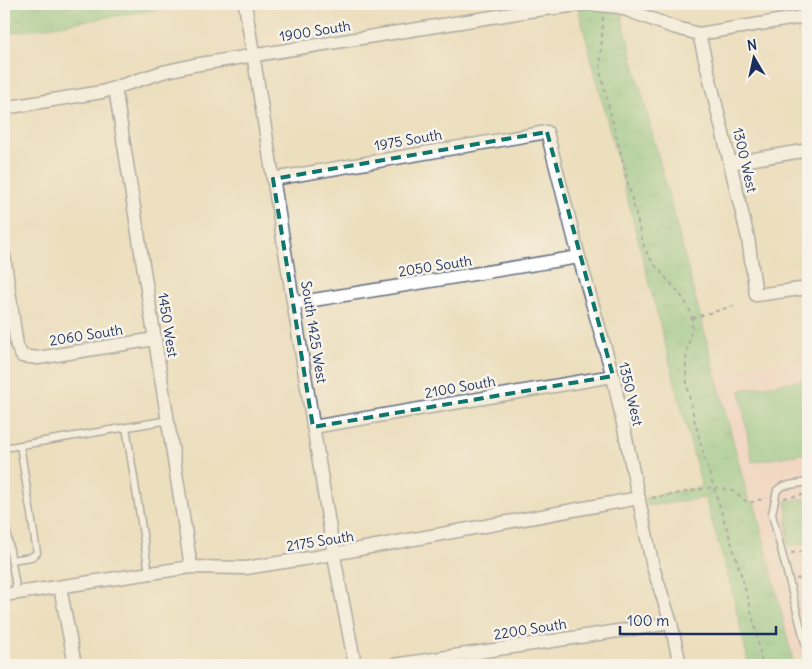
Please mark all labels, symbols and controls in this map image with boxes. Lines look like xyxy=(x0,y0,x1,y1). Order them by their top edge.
street label: 1900 South xyxy=(278,16,352,46)
north arrow xyxy=(730,32,780,82)
text: N xyxy=(746,36,758,55)
street label: 1975 South xyxy=(373,125,443,155)
street label: 1300 West xyxy=(729,126,761,195)
street label: 2050 South xyxy=(397,251,473,281)
street label: South 1425 West xyxy=(297,279,331,385)
street label: 1450 West xyxy=(154,291,182,359)
street label: 2060 South xyxy=(48,320,124,350)
street label: 1350 West xyxy=(615,360,647,428)
street label: 2100 South xyxy=(423,372,497,402)
street label: 2175 South xyxy=(285,527,355,555)
scale bar xyxy=(620,604,776,636)
text: 100 m xyxy=(627,611,669,630)
street label: 2200 South xyxy=(492,614,568,644)

